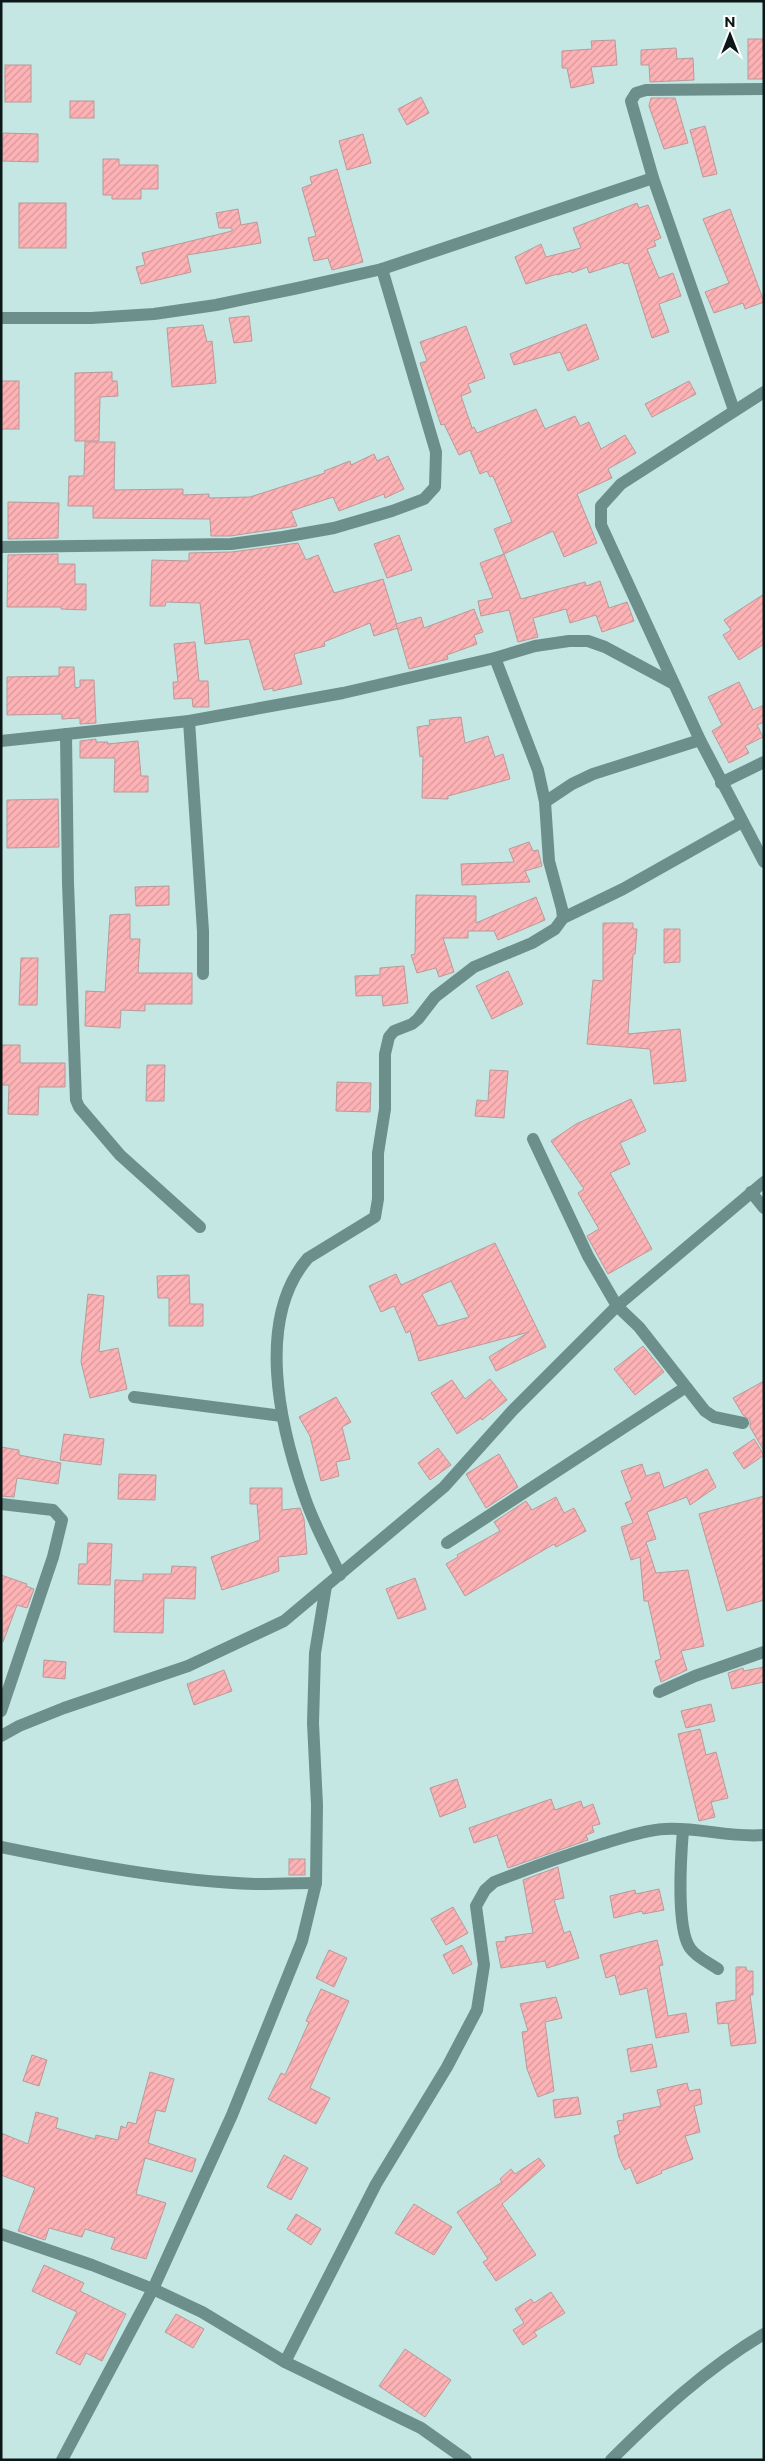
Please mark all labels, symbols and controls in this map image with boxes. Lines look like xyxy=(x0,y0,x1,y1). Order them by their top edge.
north arrow xyxy=(705,10,755,60)
text: N xyxy=(724,13,736,31)

